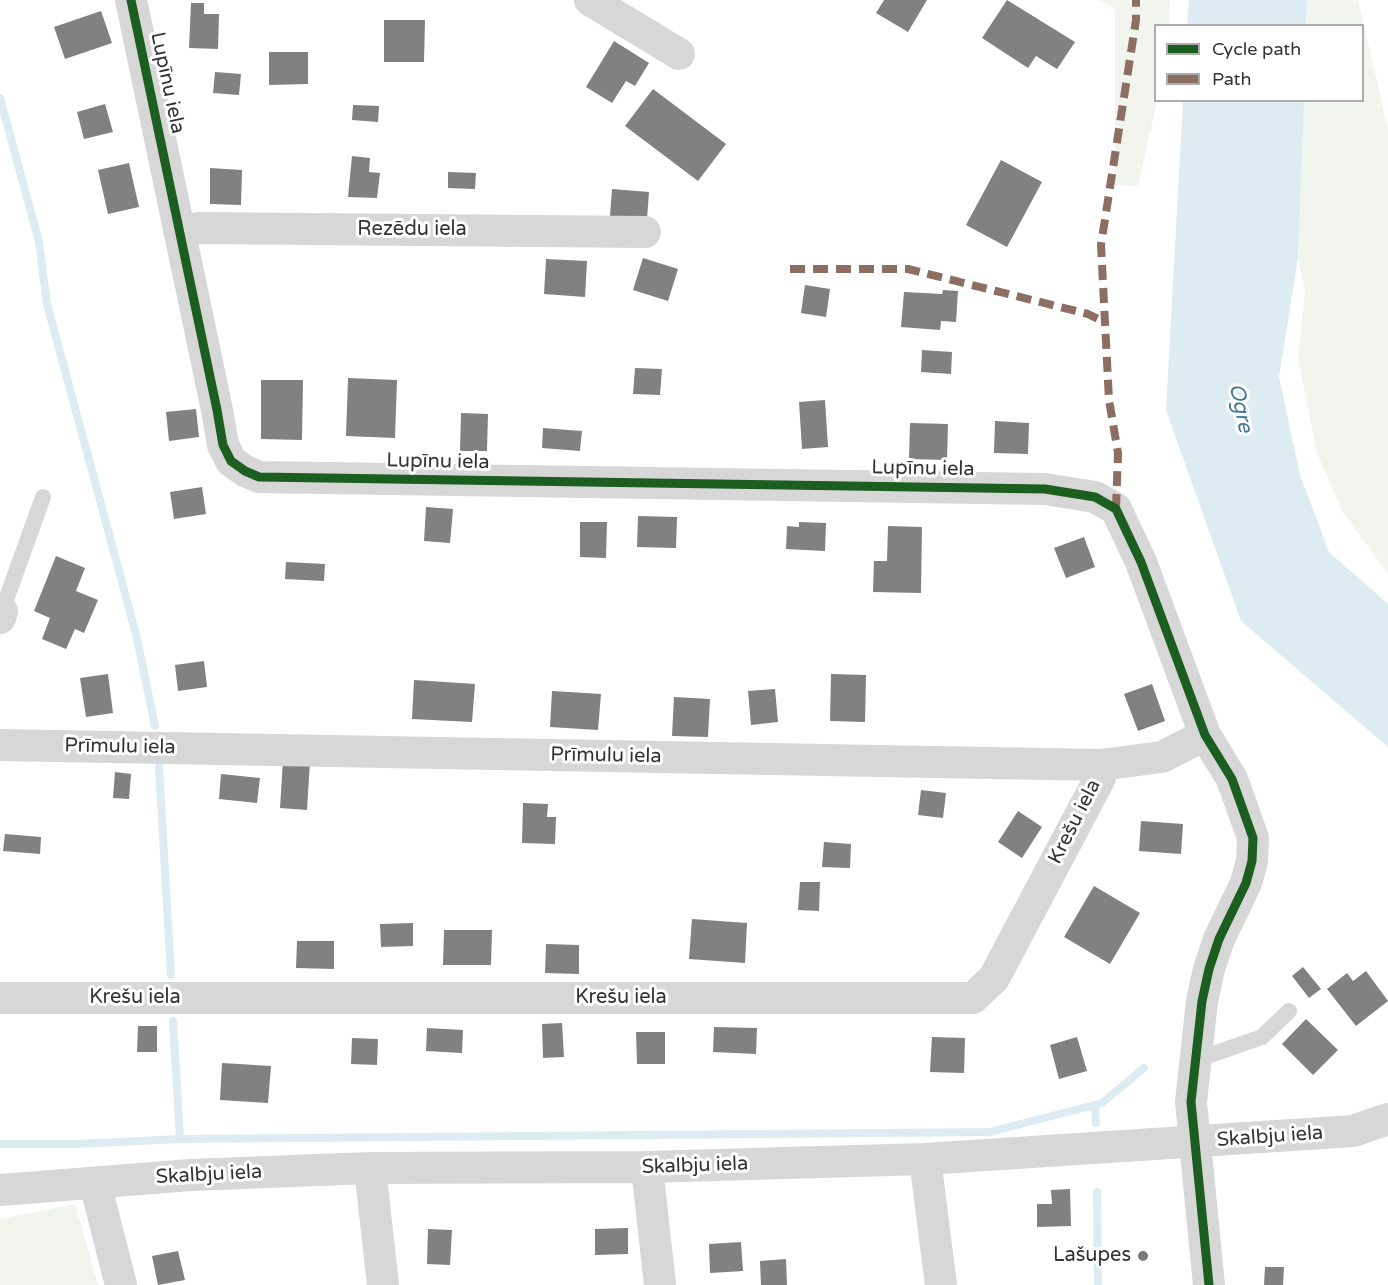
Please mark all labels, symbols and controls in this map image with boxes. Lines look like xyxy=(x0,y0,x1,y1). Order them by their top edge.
legend xyxy=(1154,24,1364,102)
street label: Lupīnu iela xyxy=(145,30,189,136)
text: Cycle path xyxy=(1212,38,1301,60)
text: Path xyxy=(1212,68,1251,90)
street label: Rezēdu iela xyxy=(357,218,467,242)
water label: Ogre xyxy=(1223,381,1257,435)
street label: Lupīnu iela xyxy=(386,449,490,475)
street label: Lupīnu iela xyxy=(871,456,975,482)
street label: Prīmulu iela xyxy=(64,734,176,760)
street label: Prīmulu iela xyxy=(550,743,662,769)
street label: Krešu iela xyxy=(1044,776,1106,868)
street label: Krešu iela xyxy=(89,986,181,1010)
street label: Krešu iela xyxy=(575,986,667,1010)
street label: Skalbju iela xyxy=(1216,1121,1324,1153)
street label: Skalbju iela xyxy=(641,1152,749,1180)
street label: Skalbju iela xyxy=(155,1160,263,1190)
place label: Lašupes xyxy=(1053,1244,1131,1268)
marker: Lašupes xyxy=(1136,1249,1150,1263)

